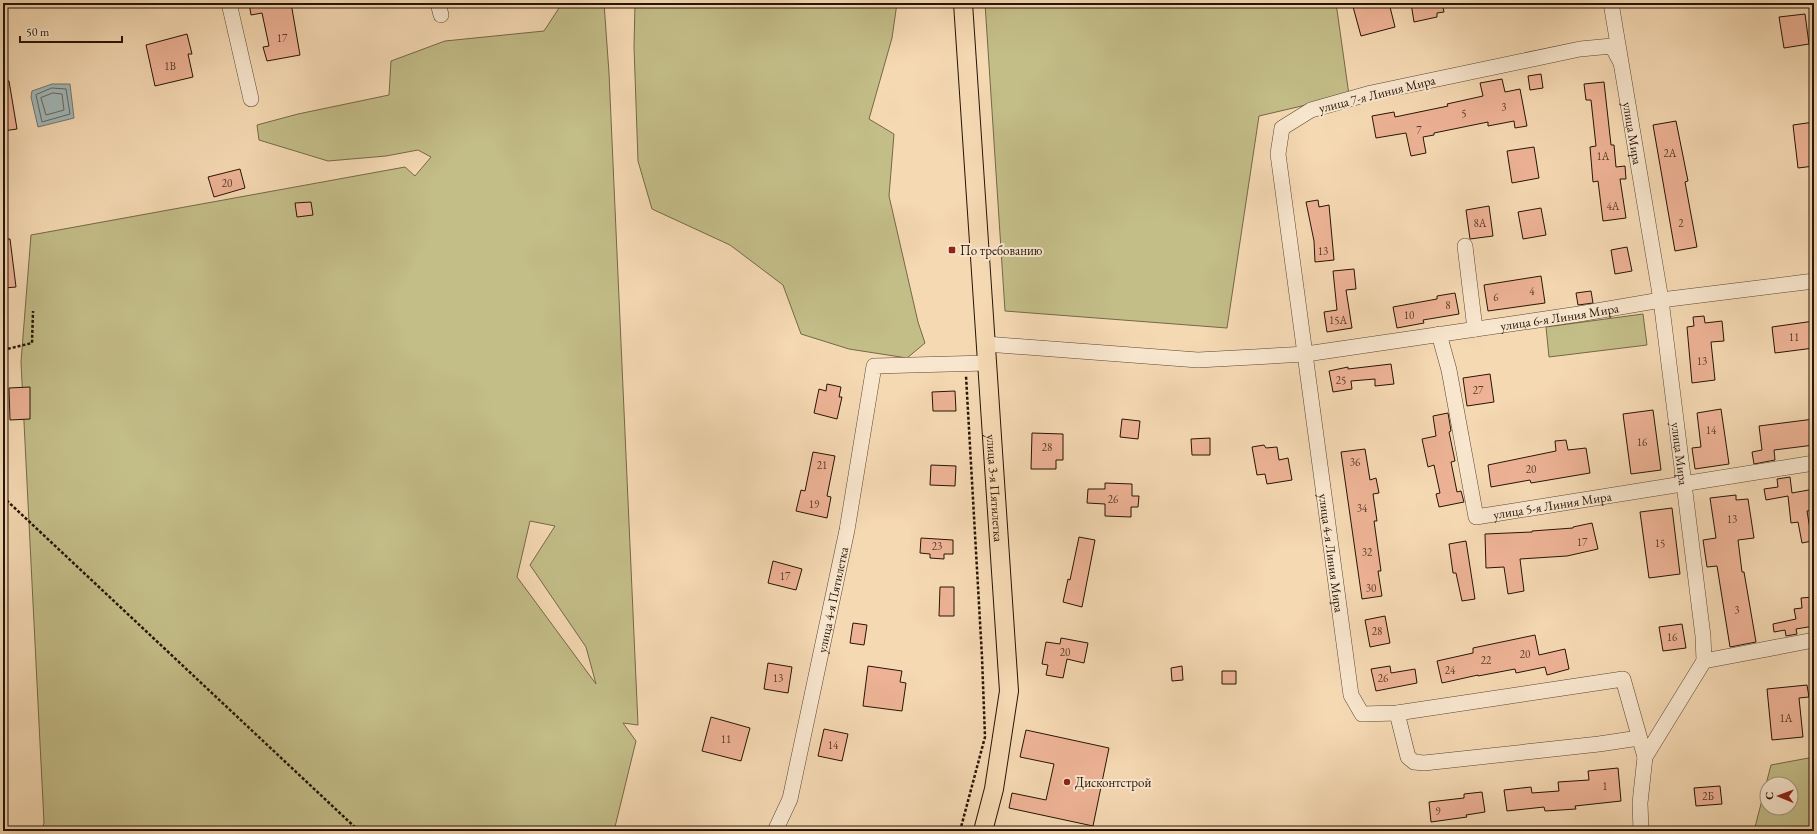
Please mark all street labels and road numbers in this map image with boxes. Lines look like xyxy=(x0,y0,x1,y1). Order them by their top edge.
street label: улица 7-я Линия Мира xyxy=(1317,71,1438,117)
street label: улица Мира xyxy=(1619,101,1647,167)
street label: улица 6-я Линия Мира xyxy=(1499,299,1621,334)
street label: улица Мира xyxy=(1668,421,1693,487)
street label: улица 3-я Пятилетка xyxy=(983,434,1008,543)
street label: улица 5-я Линия Мира xyxy=(1492,487,1613,523)
street label: улица 4-я Линия Мира xyxy=(1315,492,1348,614)
street label: улица 4-я Пятилетка xyxy=(813,544,852,654)

